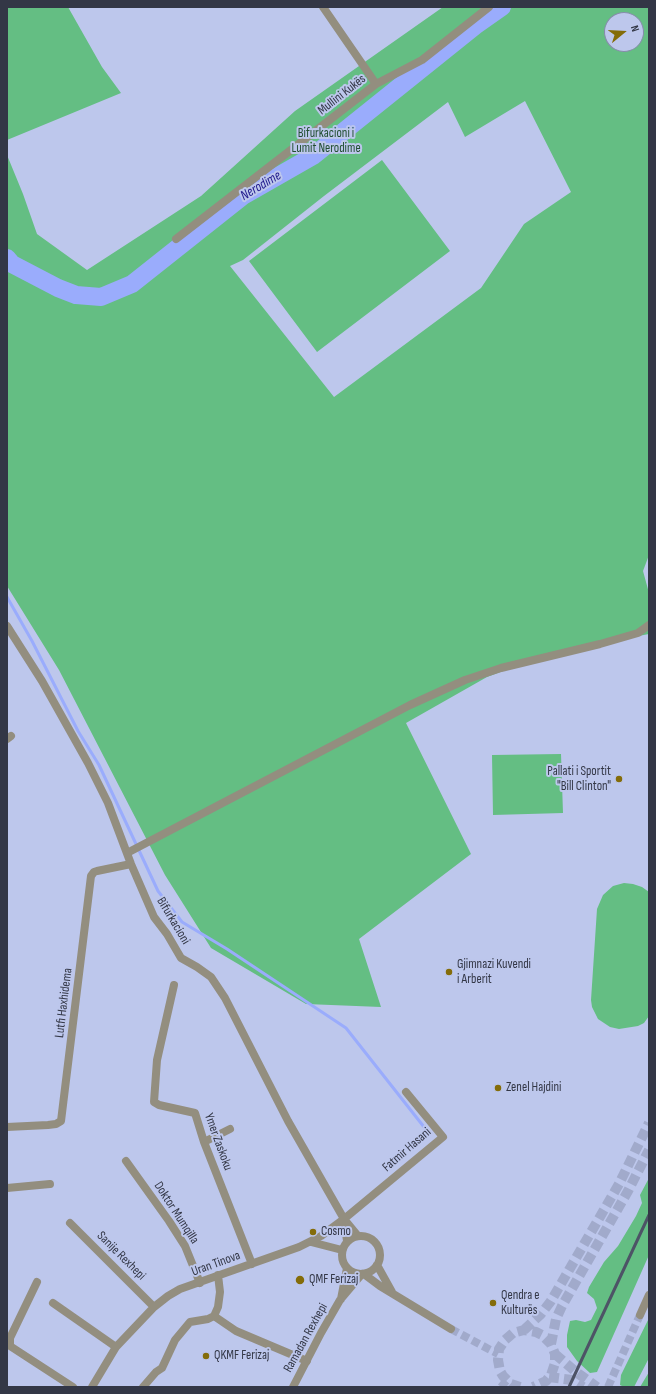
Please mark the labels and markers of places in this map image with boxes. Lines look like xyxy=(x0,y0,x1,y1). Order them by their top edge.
place label: Pallati i Sportit "Bill Clinton" xyxy=(547,764,611,795)
marker: Pallati i Sportit "Bill Clinton" xyxy=(614,774,624,784)
place label: Gjimnazi Kuvendi i Arberit xyxy=(457,957,531,988)
marker: Gjimnazi Kuvendi i Arberit xyxy=(444,967,454,977)
place label: Zenel Hajdini xyxy=(506,1080,561,1096)
marker: Zenel Hajdini xyxy=(493,1083,503,1093)
place label: Cosmo xyxy=(321,1224,351,1240)
marker: Cosmo xyxy=(308,1227,318,1237)
place label: QMF Ferizaj xyxy=(309,1272,358,1288)
marker: QMF Ferizaj xyxy=(294,1274,306,1286)
place label: Qendra e Kulturës xyxy=(501,1288,539,1319)
marker: Qendra e Kulturës xyxy=(488,1298,498,1308)
place label: QKMF Ferizaj xyxy=(214,1348,269,1364)
marker: QKMF Ferizaj xyxy=(201,1351,211,1361)

